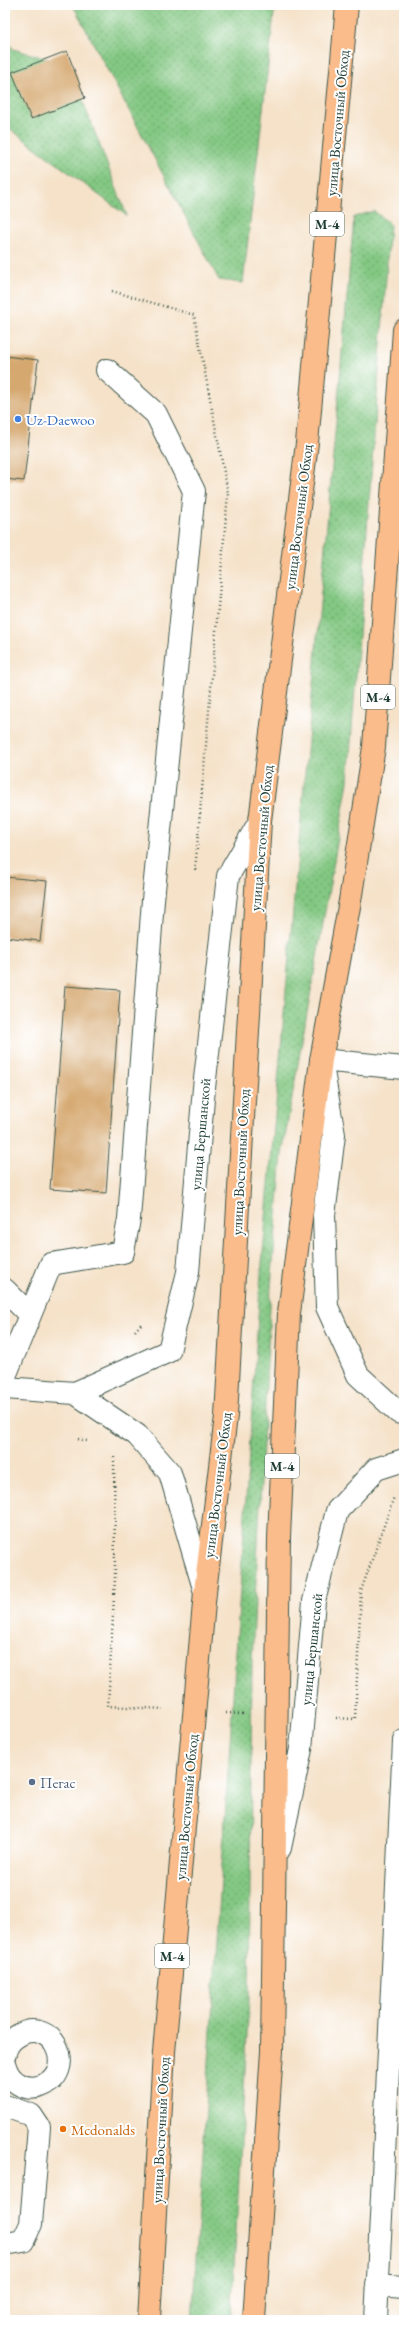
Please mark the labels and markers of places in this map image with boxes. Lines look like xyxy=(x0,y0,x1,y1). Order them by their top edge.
place label: Uz-Daewoo xyxy=(26,410,95,429)
marker: Uz-Daewoo xyxy=(13,414,23,424)
place label: Пегас xyxy=(40,1773,76,1792)
marker: Пегас xyxy=(27,1777,37,1787)
place label: Mcdonalds xyxy=(71,2120,135,2139)
marker: Mcdonalds xyxy=(58,2124,68,2134)

